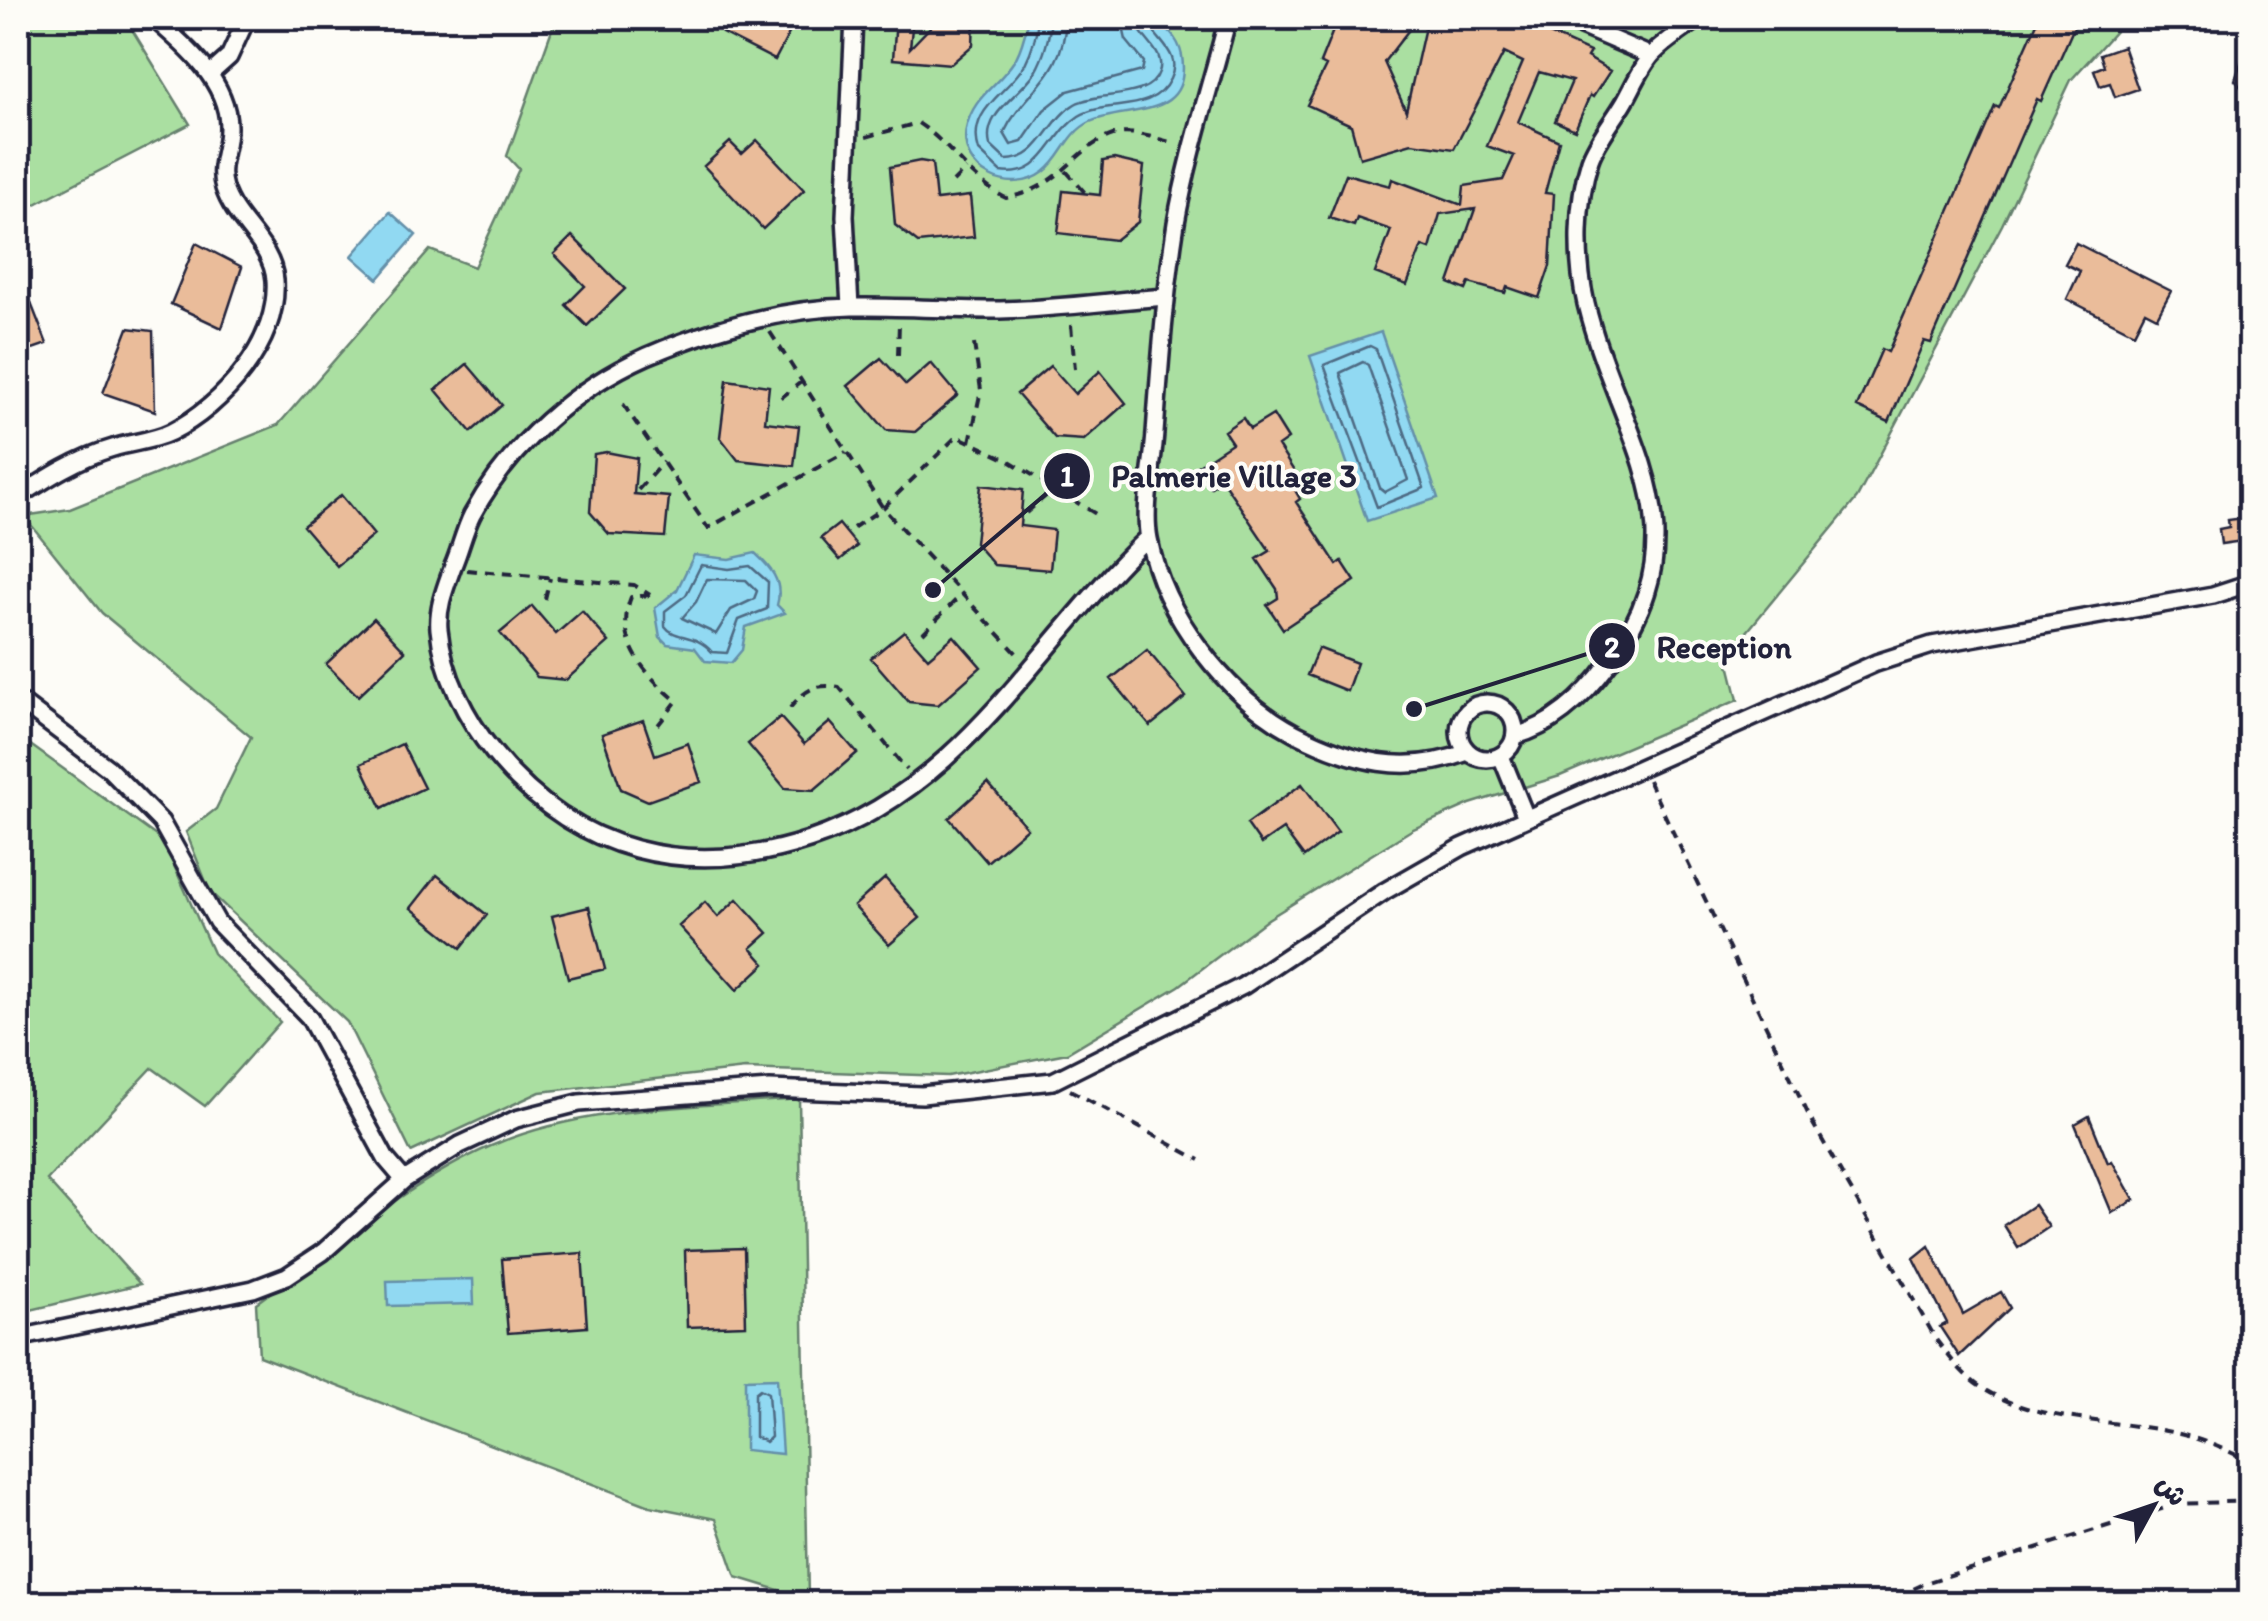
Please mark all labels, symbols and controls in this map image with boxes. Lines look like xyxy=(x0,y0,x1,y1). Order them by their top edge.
callout: Palmerie Village 3 xyxy=(1042,445,1376,507)
text: 1 xyxy=(1060,457,1074,494)
text: Palmerie Village 3 xyxy=(1111,457,1357,495)
callout: Reception xyxy=(1587,615,1812,677)
text: 2 xyxy=(1604,628,1620,665)
text: Reception xyxy=(1656,628,1792,666)
north arrow xyxy=(2103,1456,2203,1556)
text: ش xyxy=(2149,1467,2195,1513)

